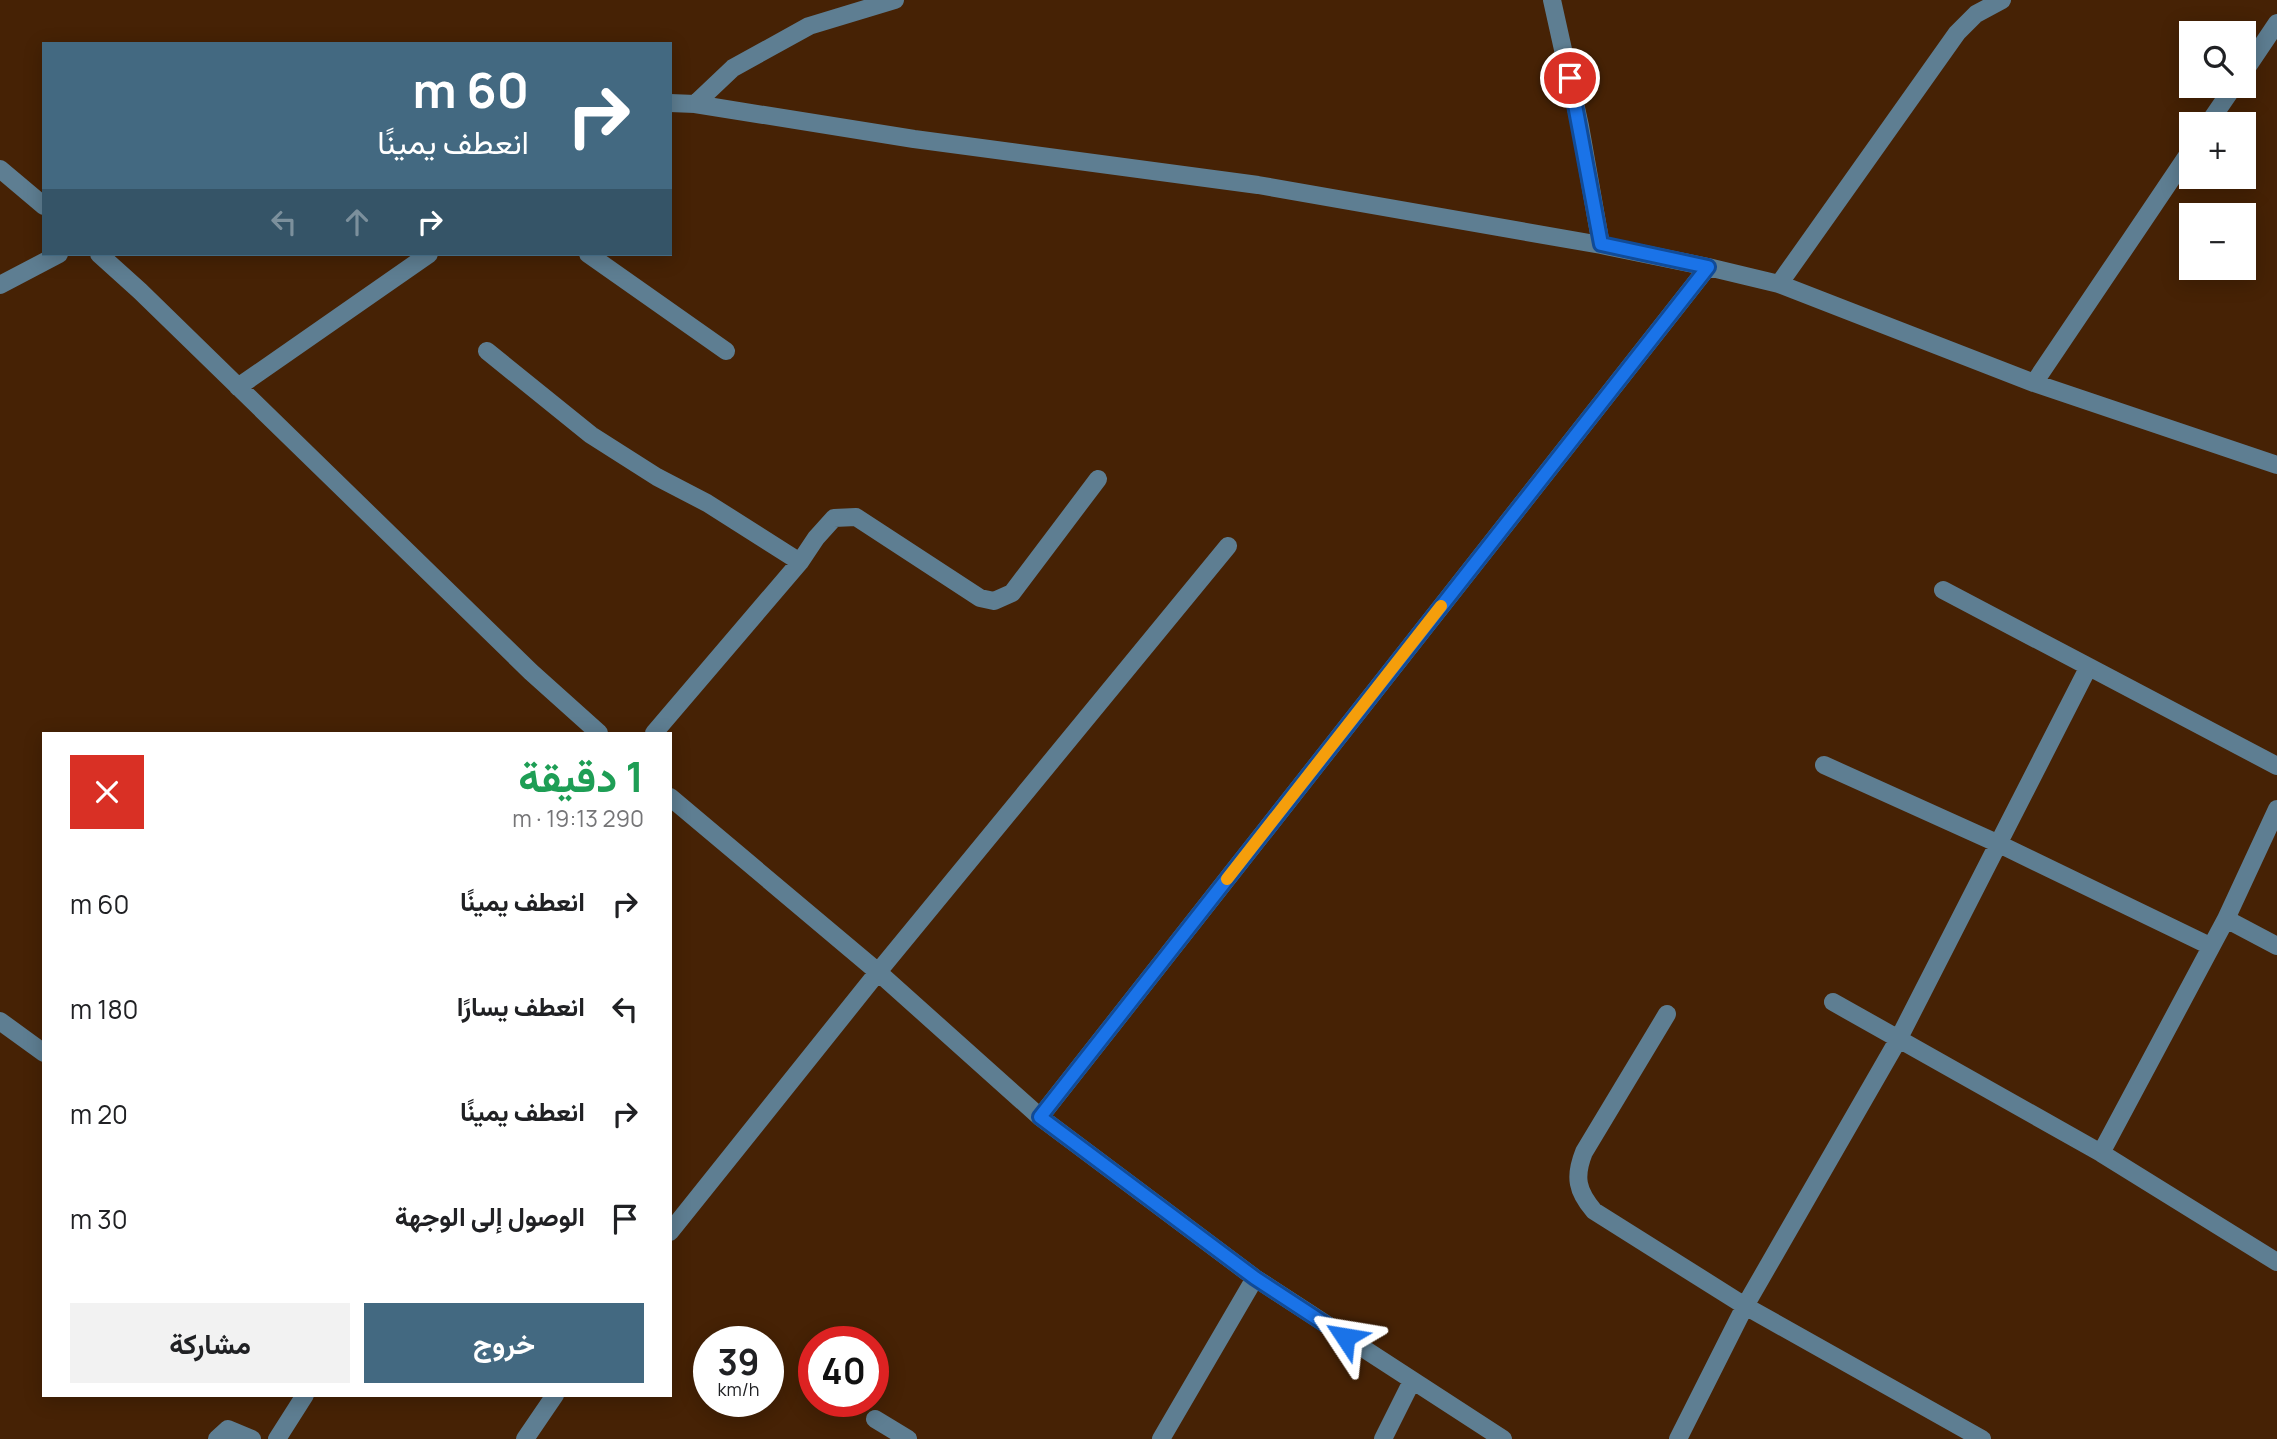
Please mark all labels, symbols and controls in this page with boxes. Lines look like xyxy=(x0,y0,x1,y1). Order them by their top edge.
map controls xyxy=(2179,21,2256,280)
button: search xyxy=(2179,21,2256,98)
pin xyxy=(1540,48,1600,108)
text: 60 m xyxy=(412,56,529,123)
icon: arrive xyxy=(1551,59,1589,97)
icon: right xyxy=(553,70,644,161)
button: + xyxy=(2179,112,2256,189)
text: انعطف يمينًا xyxy=(377,120,529,164)
icon: left xyxy=(265,203,303,241)
icon: ahead xyxy=(338,203,376,241)
icon: right xyxy=(411,203,449,241)
button: − xyxy=(2179,203,2256,280)
text: 1 دقيقة xyxy=(518,747,644,805)
button: close xyxy=(70,755,144,829)
text: 290 m · 19:13 xyxy=(512,802,644,834)
text: انعطف يمينًا xyxy=(460,883,585,919)
icon: right xyxy=(606,885,644,923)
text: 60 m xyxy=(70,886,129,922)
text: انعطف يسارًا xyxy=(457,988,585,1024)
icon: left xyxy=(606,990,644,1028)
text: 180 m xyxy=(70,991,138,1027)
text: انعطف يمينًا xyxy=(460,1093,585,1129)
icon: right xyxy=(606,1095,644,1133)
text: 20 m xyxy=(70,1096,128,1132)
text: الوصول إلى الوجهة xyxy=(395,1198,585,1234)
icon: arrive xyxy=(606,1200,644,1238)
text: 30 m xyxy=(70,1201,128,1237)
position arrow xyxy=(1308,1300,1382,1374)
button: مشاركة xyxy=(70,1303,350,1383)
button: خروج xyxy=(364,1303,644,1383)
speed limit sign: 40 xyxy=(798,1326,889,1417)
text: 39 xyxy=(717,1338,760,1386)
text: km/h xyxy=(718,1377,759,1401)

